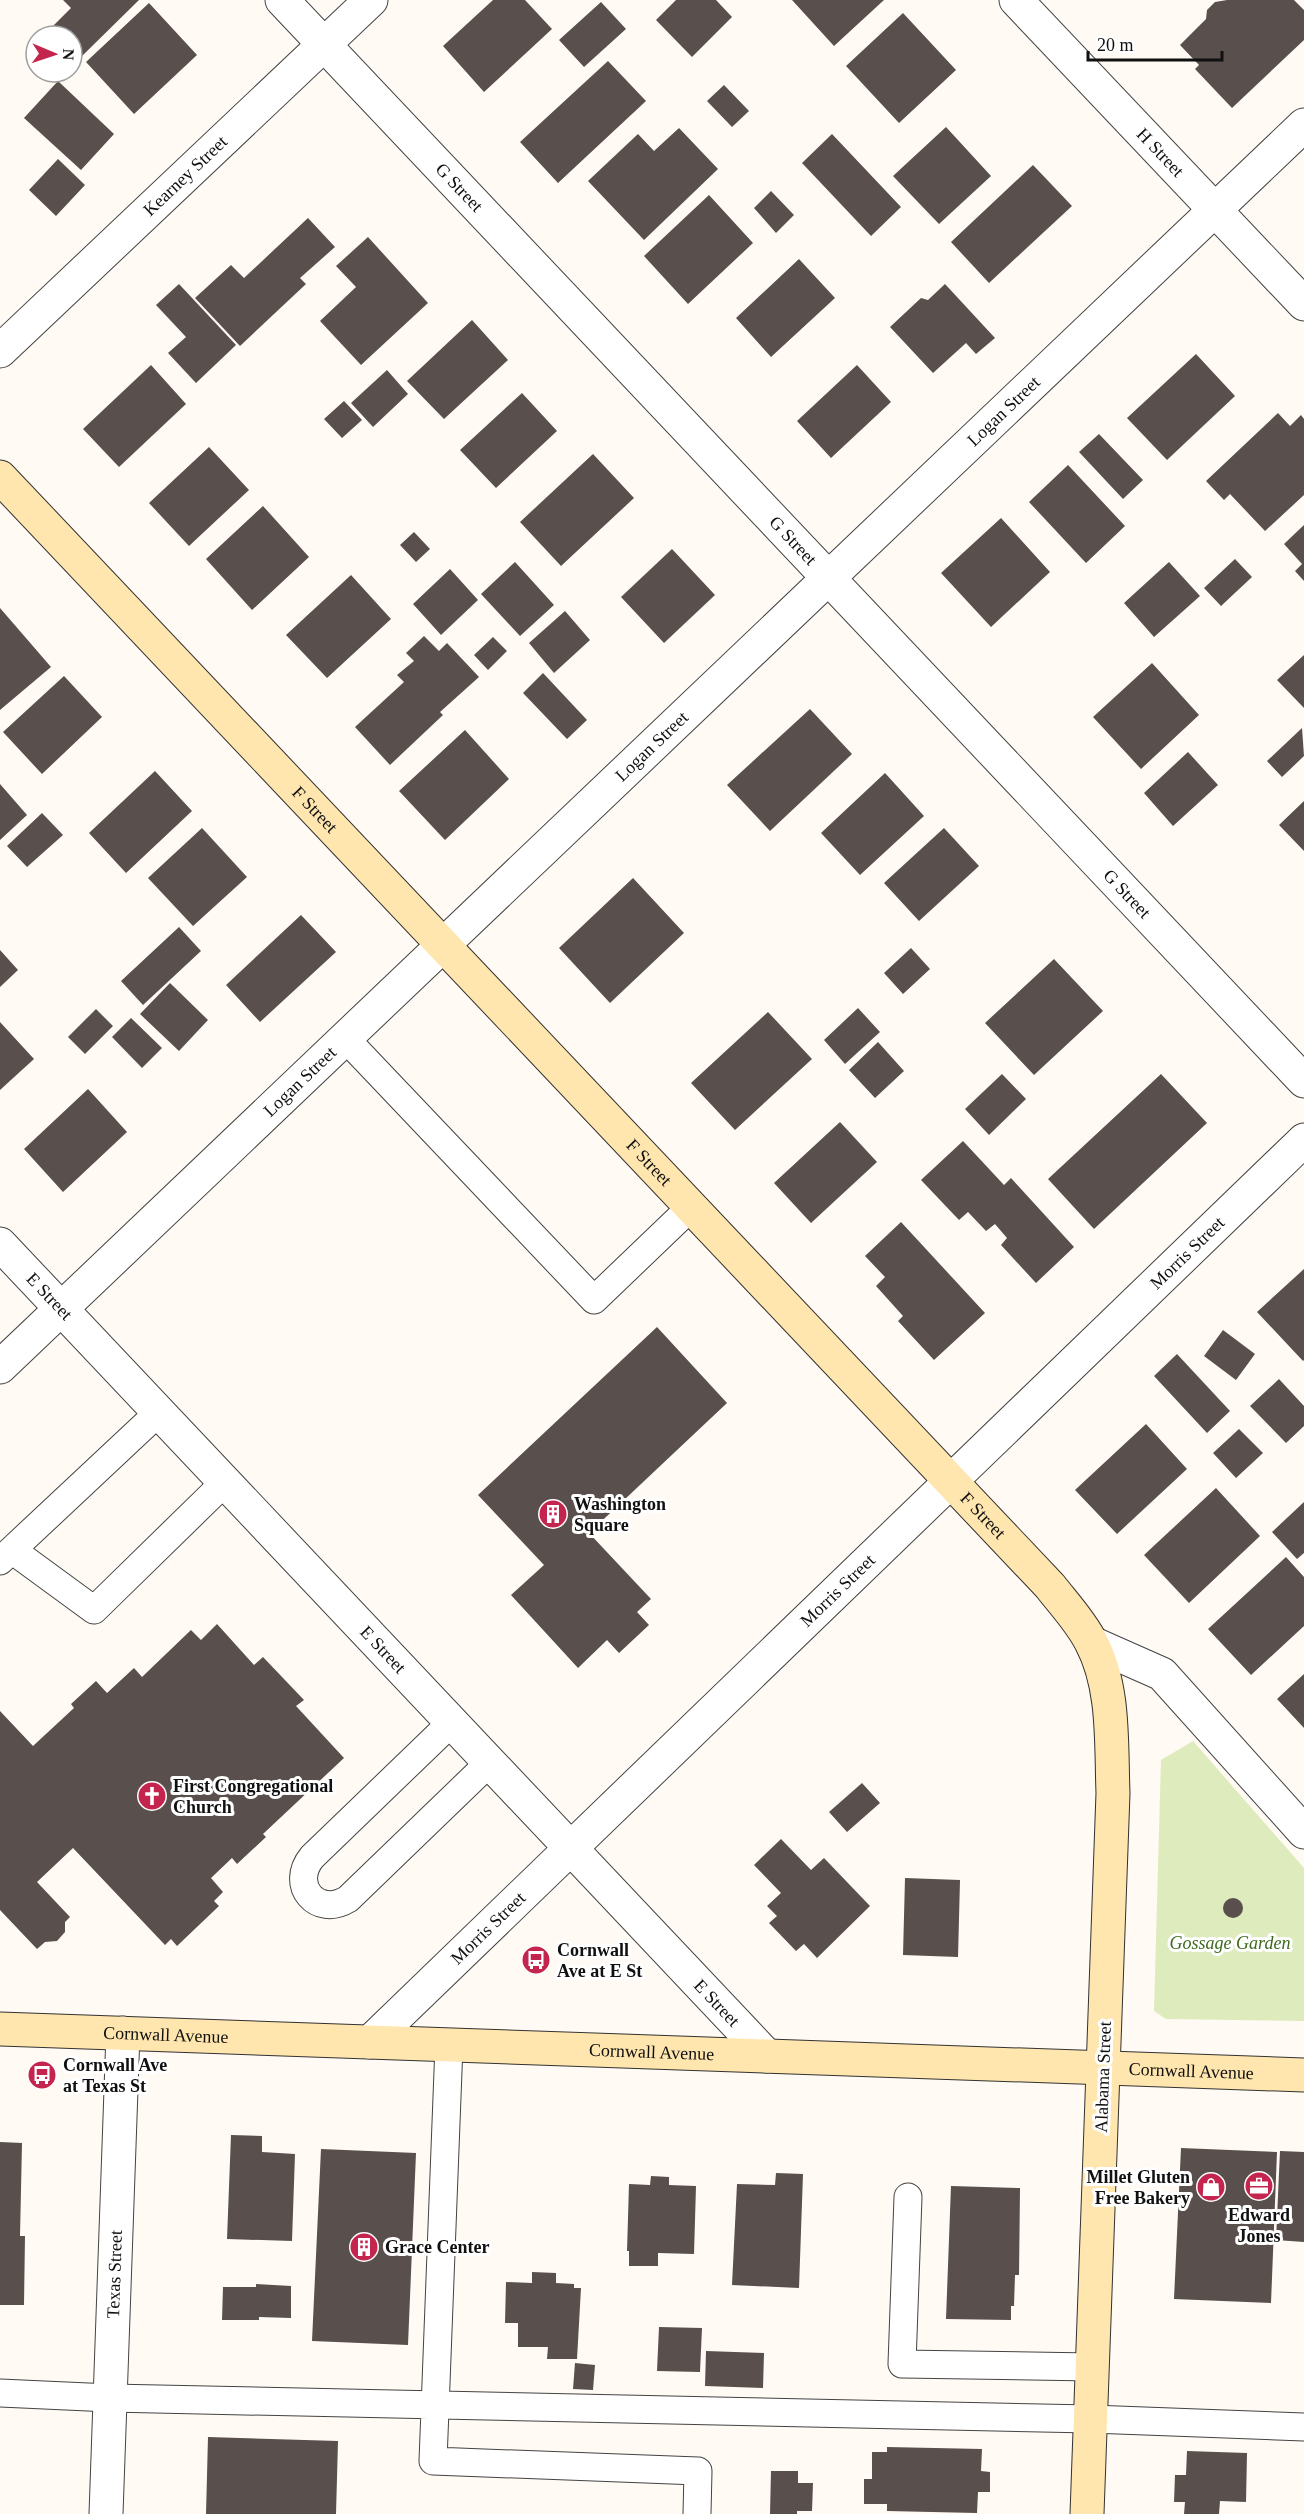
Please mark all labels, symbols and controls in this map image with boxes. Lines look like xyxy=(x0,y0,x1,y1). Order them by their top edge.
north arrow xyxy=(24,24,84,84)
scale bar xyxy=(1088,24,1222,62)
text: 20 m xyxy=(1097,35,1134,55)
text: N xyxy=(60,48,77,61)
street label: H Street xyxy=(1133,124,1188,181)
street label: Kearney Street xyxy=(139,132,231,220)
street label: G Street xyxy=(432,159,487,216)
street label: Logan Street xyxy=(963,372,1044,450)
street label: G Street xyxy=(765,512,821,569)
street label: Logan Street xyxy=(611,707,692,785)
street label: F Street xyxy=(288,782,342,837)
street label: G Street xyxy=(1099,865,1155,922)
street label: Logan Street xyxy=(259,1042,340,1121)
street label: F Street xyxy=(622,1135,676,1190)
street label: Morris Street xyxy=(1146,1212,1228,1293)
street label: E Street xyxy=(22,1269,76,1324)
street label: F Street xyxy=(956,1488,1010,1543)
place label: Washington Square xyxy=(574,1494,666,1535)
building icon: Washington Square xyxy=(537,1498,569,1530)
street label: Morris Street xyxy=(796,1550,879,1631)
street label: E Street xyxy=(356,1622,410,1677)
place label: First Congregational Church xyxy=(173,1776,333,1817)
church icon: First Congregational Church xyxy=(136,1780,168,1812)
street label: Morris Street xyxy=(447,1888,529,1968)
park label: Gossage Garden xyxy=(1170,1933,1290,1953)
place label: Cornwall Ave at E St xyxy=(557,1940,642,1981)
bus stop icon: Cornwall Ave at E St xyxy=(520,1944,552,1976)
street label: E Street xyxy=(690,1975,744,2031)
street label: Alabama Street xyxy=(1091,2021,1115,2133)
street label: Cornwall Avenue xyxy=(103,2023,229,2047)
street label: Cornwall Avenue xyxy=(589,2040,715,2064)
place label: Cornwall Ave at Texas St xyxy=(63,2055,167,2096)
bus stop icon: Cornwall Ave at Texas St xyxy=(26,2059,58,2091)
street label: Cornwall Avenue xyxy=(1128,2059,1254,2083)
place label: Millet Gluten Free Bakery xyxy=(1087,2167,1190,2208)
office icon: Edward Jones xyxy=(1243,2170,1275,2202)
shop icon: Millet Gluten Free Bakery xyxy=(1195,2171,1227,2203)
place label: Edward Jones xyxy=(1228,2205,1290,2246)
street label: Texas Street xyxy=(103,2230,126,2319)
building icon: Grace Center xyxy=(348,2231,380,2263)
place label: Grace Center xyxy=(385,2237,489,2257)

